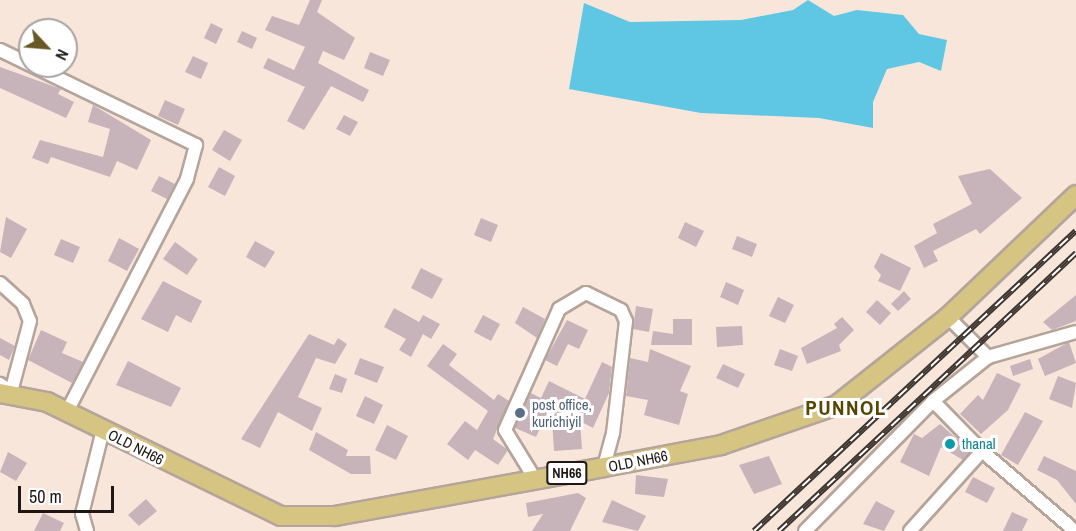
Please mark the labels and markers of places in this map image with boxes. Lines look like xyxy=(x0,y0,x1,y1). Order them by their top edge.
place label: post office, kurichiyil xyxy=(532,395,592,430)
marker: post office, kurichiyil xyxy=(513,406,527,420)
place label: thanal xyxy=(962,435,996,453)
marker: thanal xyxy=(943,437,957,451)

